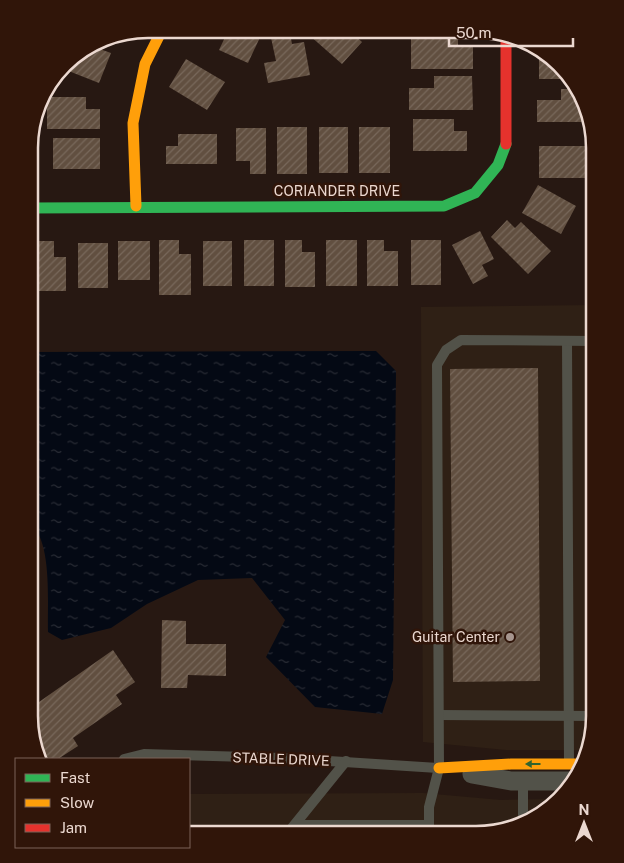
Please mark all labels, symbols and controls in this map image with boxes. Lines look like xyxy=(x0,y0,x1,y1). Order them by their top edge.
scale bar xyxy=(449,15,573,47)
text: 50 m xyxy=(456,24,491,41)
street label: CORIANDER DRIVE xyxy=(274,183,400,199)
place label: Guitar Center xyxy=(412,629,500,645)
marker: Guitar Center xyxy=(504,631,516,643)
street label: STABLE DRIVE xyxy=(232,749,330,769)
legend xyxy=(15,758,190,848)
one-way arrow xyxy=(524,760,540,768)
text: Fast xyxy=(60,769,90,786)
text: Slow xyxy=(60,794,95,811)
north arrow xyxy=(559,798,609,848)
text: N xyxy=(579,802,589,818)
text: Jam xyxy=(60,819,87,836)

